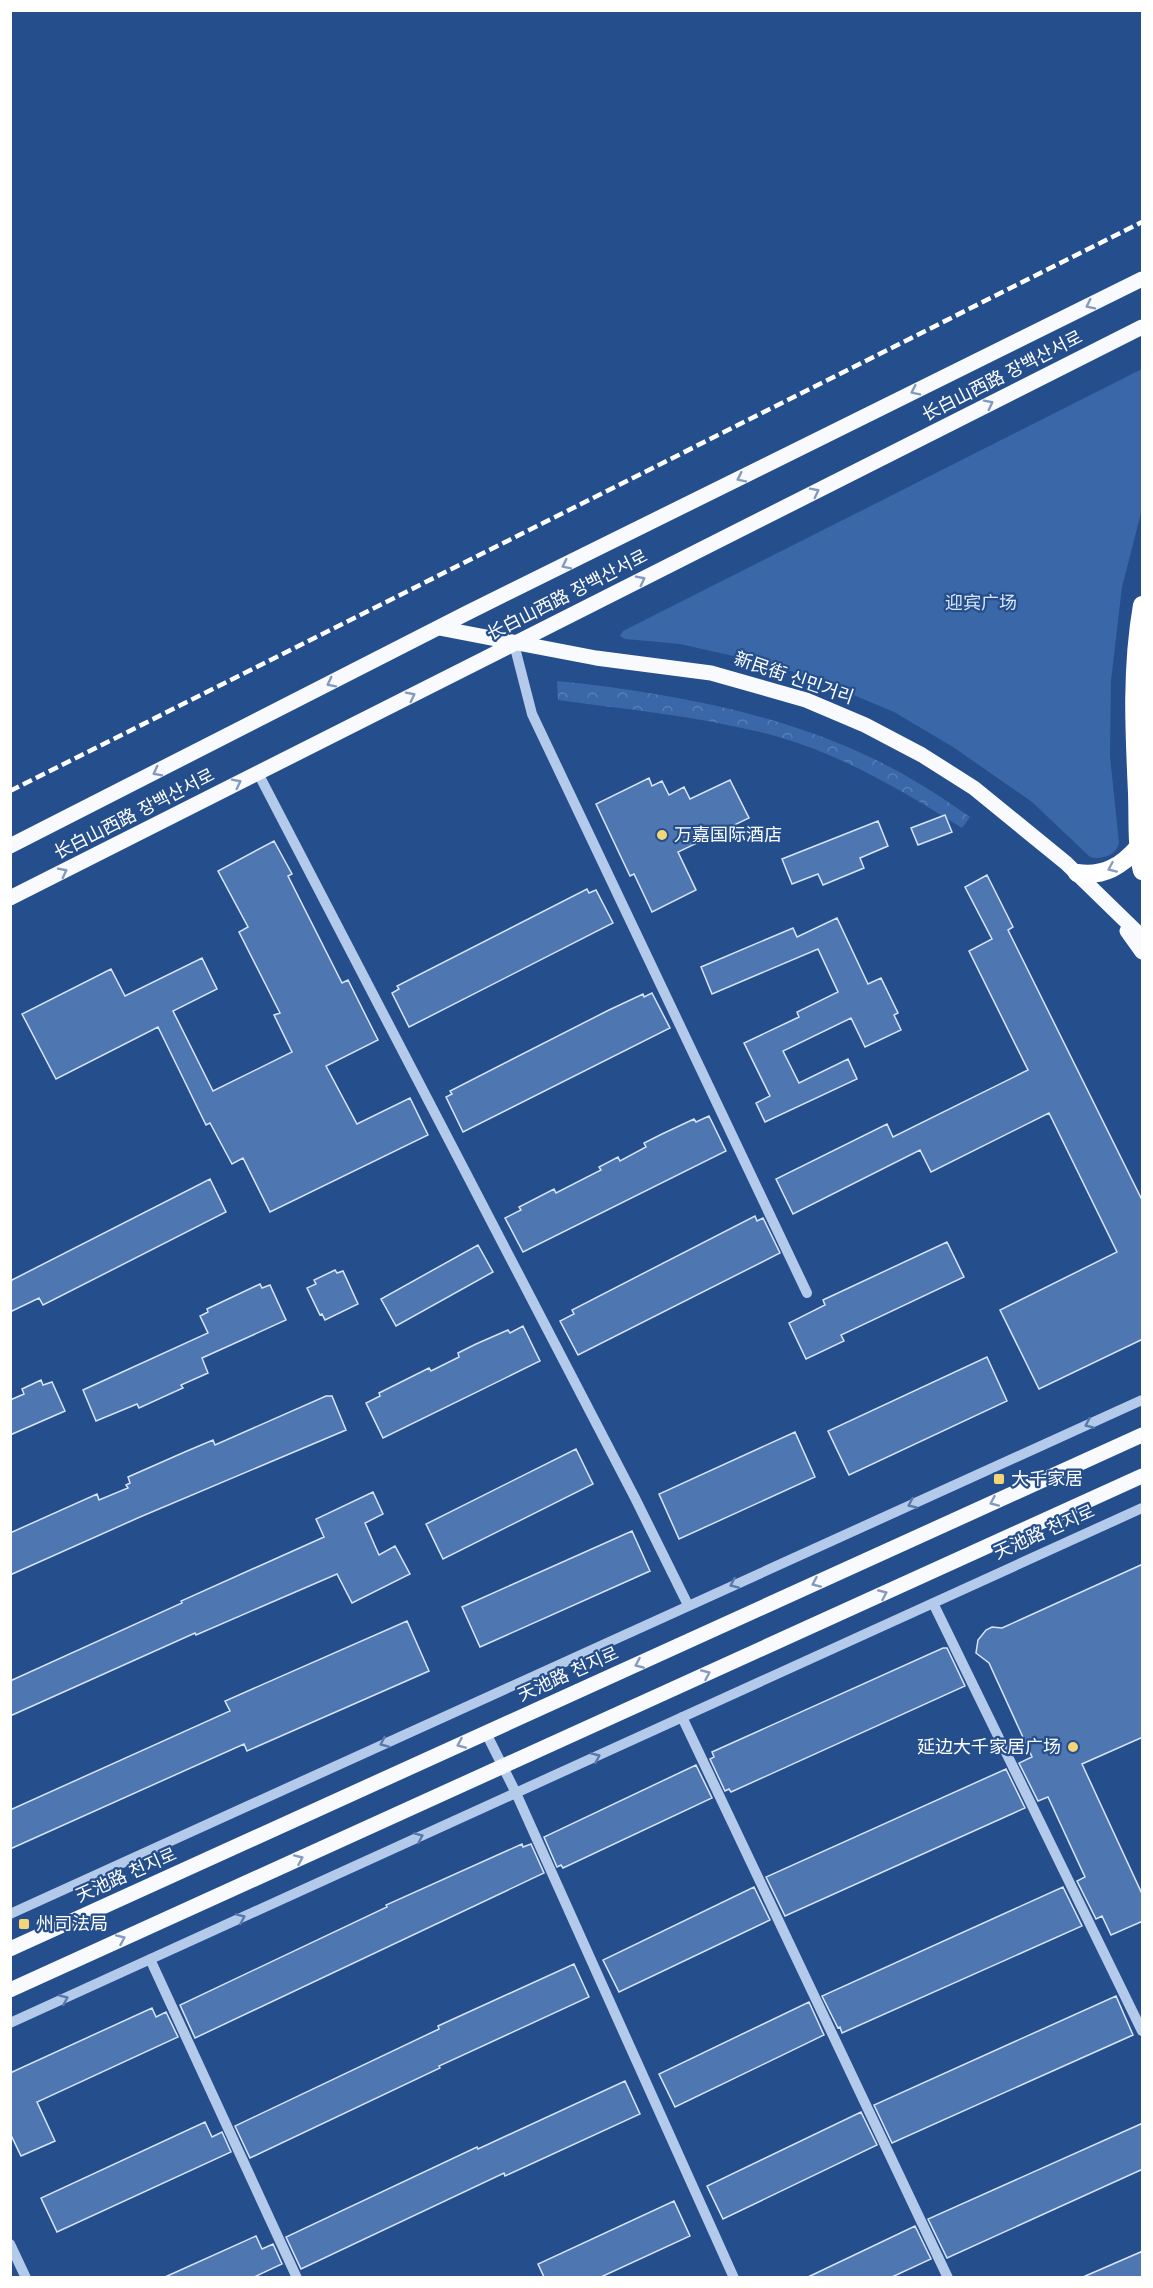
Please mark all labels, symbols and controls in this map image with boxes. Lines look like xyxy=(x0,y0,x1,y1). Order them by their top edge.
one-way arrow xyxy=(1086,298,1096,309)
street label: 长白山西路 장백산서로 xyxy=(918,326,1086,425)
one-way arrow xyxy=(911,384,922,396)
one-way arrow xyxy=(983,400,994,412)
one-way arrow xyxy=(736,471,747,482)
one-way arrow xyxy=(809,488,820,499)
street label: 长白山西路 장백산서로 xyxy=(483,545,651,644)
one-way arrow xyxy=(561,557,572,569)
one-way arrow xyxy=(635,575,646,587)
park label: 迎宾广场 xyxy=(945,592,1017,613)
street label: 新民街 신민거리 xyxy=(732,647,857,708)
one-way arrow xyxy=(326,676,337,687)
one-way arrow xyxy=(404,691,415,703)
street label: 长白山西路 장백산서로 xyxy=(50,764,218,863)
one-way arrow xyxy=(152,764,163,776)
one-way arrow xyxy=(230,779,241,791)
place label: 万嘉国际酒店 xyxy=(674,824,782,845)
marker: 万嘉国际酒店 xyxy=(655,828,669,842)
one-way arrow xyxy=(1107,861,1118,873)
one-way arrow xyxy=(56,868,67,879)
one-way arrow xyxy=(1085,1416,1096,1428)
place label: 大千家居 xyxy=(1011,1468,1083,1489)
marker: 大千家居 xyxy=(992,1472,1006,1486)
one-way arrow xyxy=(989,1495,1000,1507)
one-way arrow xyxy=(907,1497,918,1509)
street label: 天池路 천지로 xyxy=(990,1500,1098,1563)
one-way arrow xyxy=(812,1576,823,1588)
one-way arrow xyxy=(729,1577,740,1589)
one-way arrow xyxy=(877,1589,888,1601)
street label: 天池路 천지로 xyxy=(514,1642,622,1705)
one-way arrow xyxy=(634,1656,645,1668)
one-way arrow xyxy=(699,1670,710,1682)
one-way arrow xyxy=(380,1736,391,1748)
place label: 延边大千家居广场 xyxy=(917,1736,1061,1757)
one-way arrow xyxy=(457,1737,468,1749)
marker: 延边大千家居广场 xyxy=(1066,1740,1080,1754)
one-way arrow xyxy=(590,1752,601,1764)
one-way arrow xyxy=(412,1833,423,1845)
street label: 天池路 천지로 xyxy=(72,1843,180,1906)
one-way arrow xyxy=(292,1854,303,1866)
place label: 州司法局 xyxy=(36,1913,108,1934)
one-way arrow xyxy=(235,1913,246,1925)
marker: 州司法局 xyxy=(17,1917,31,1931)
one-way arrow xyxy=(115,1935,126,1947)
one-way arrow xyxy=(57,1994,68,2006)

